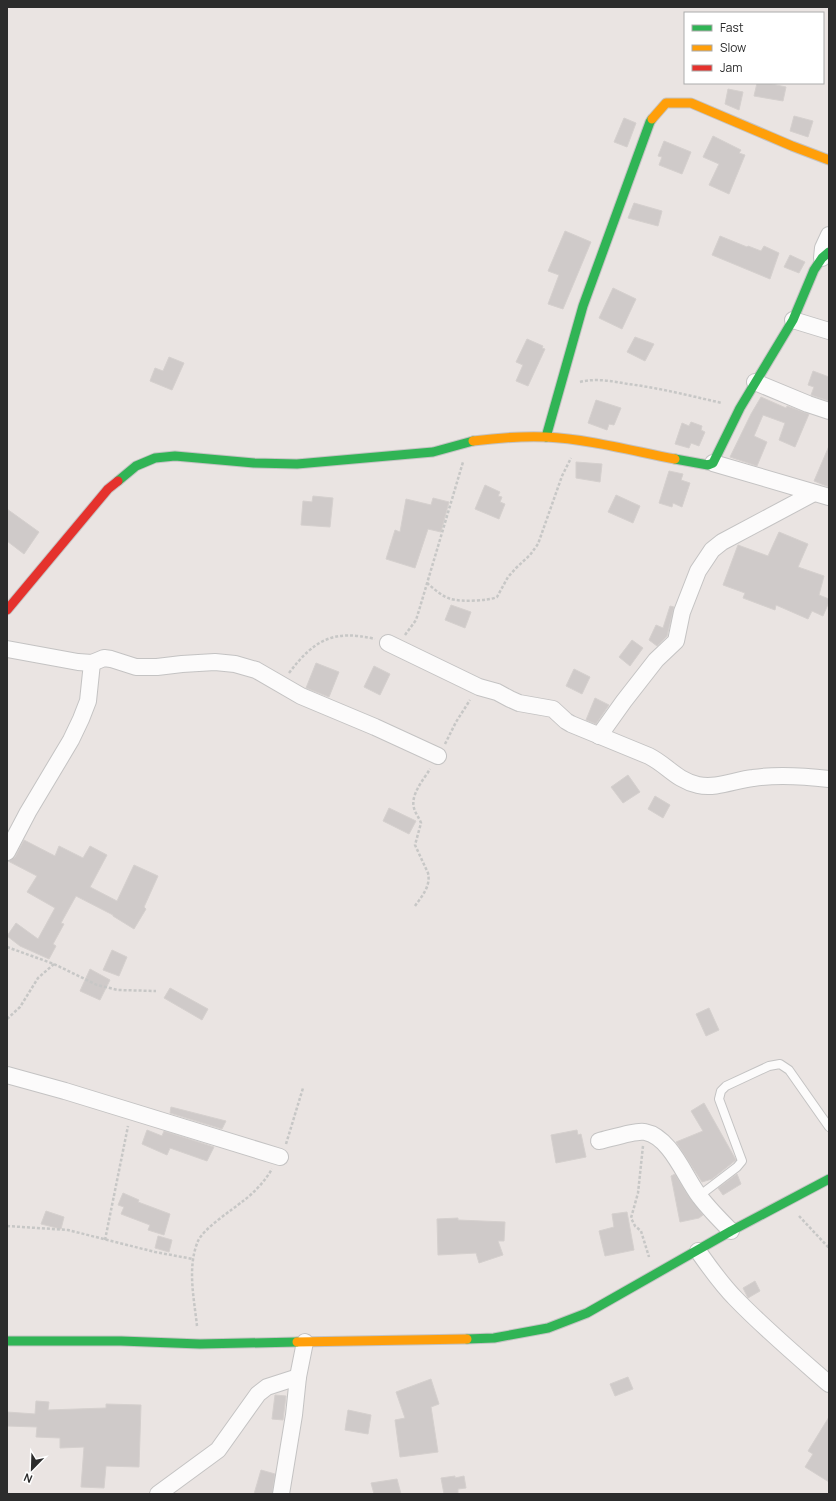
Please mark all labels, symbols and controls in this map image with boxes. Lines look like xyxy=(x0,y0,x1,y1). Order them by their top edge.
legend xyxy=(684,12,824,84)
text: Fast xyxy=(720,19,744,36)
text: Slow xyxy=(720,39,746,56)
text: Jam xyxy=(720,59,742,76)
north arrow xyxy=(12,1449,52,1489)
text: N xyxy=(21,1470,34,1487)

